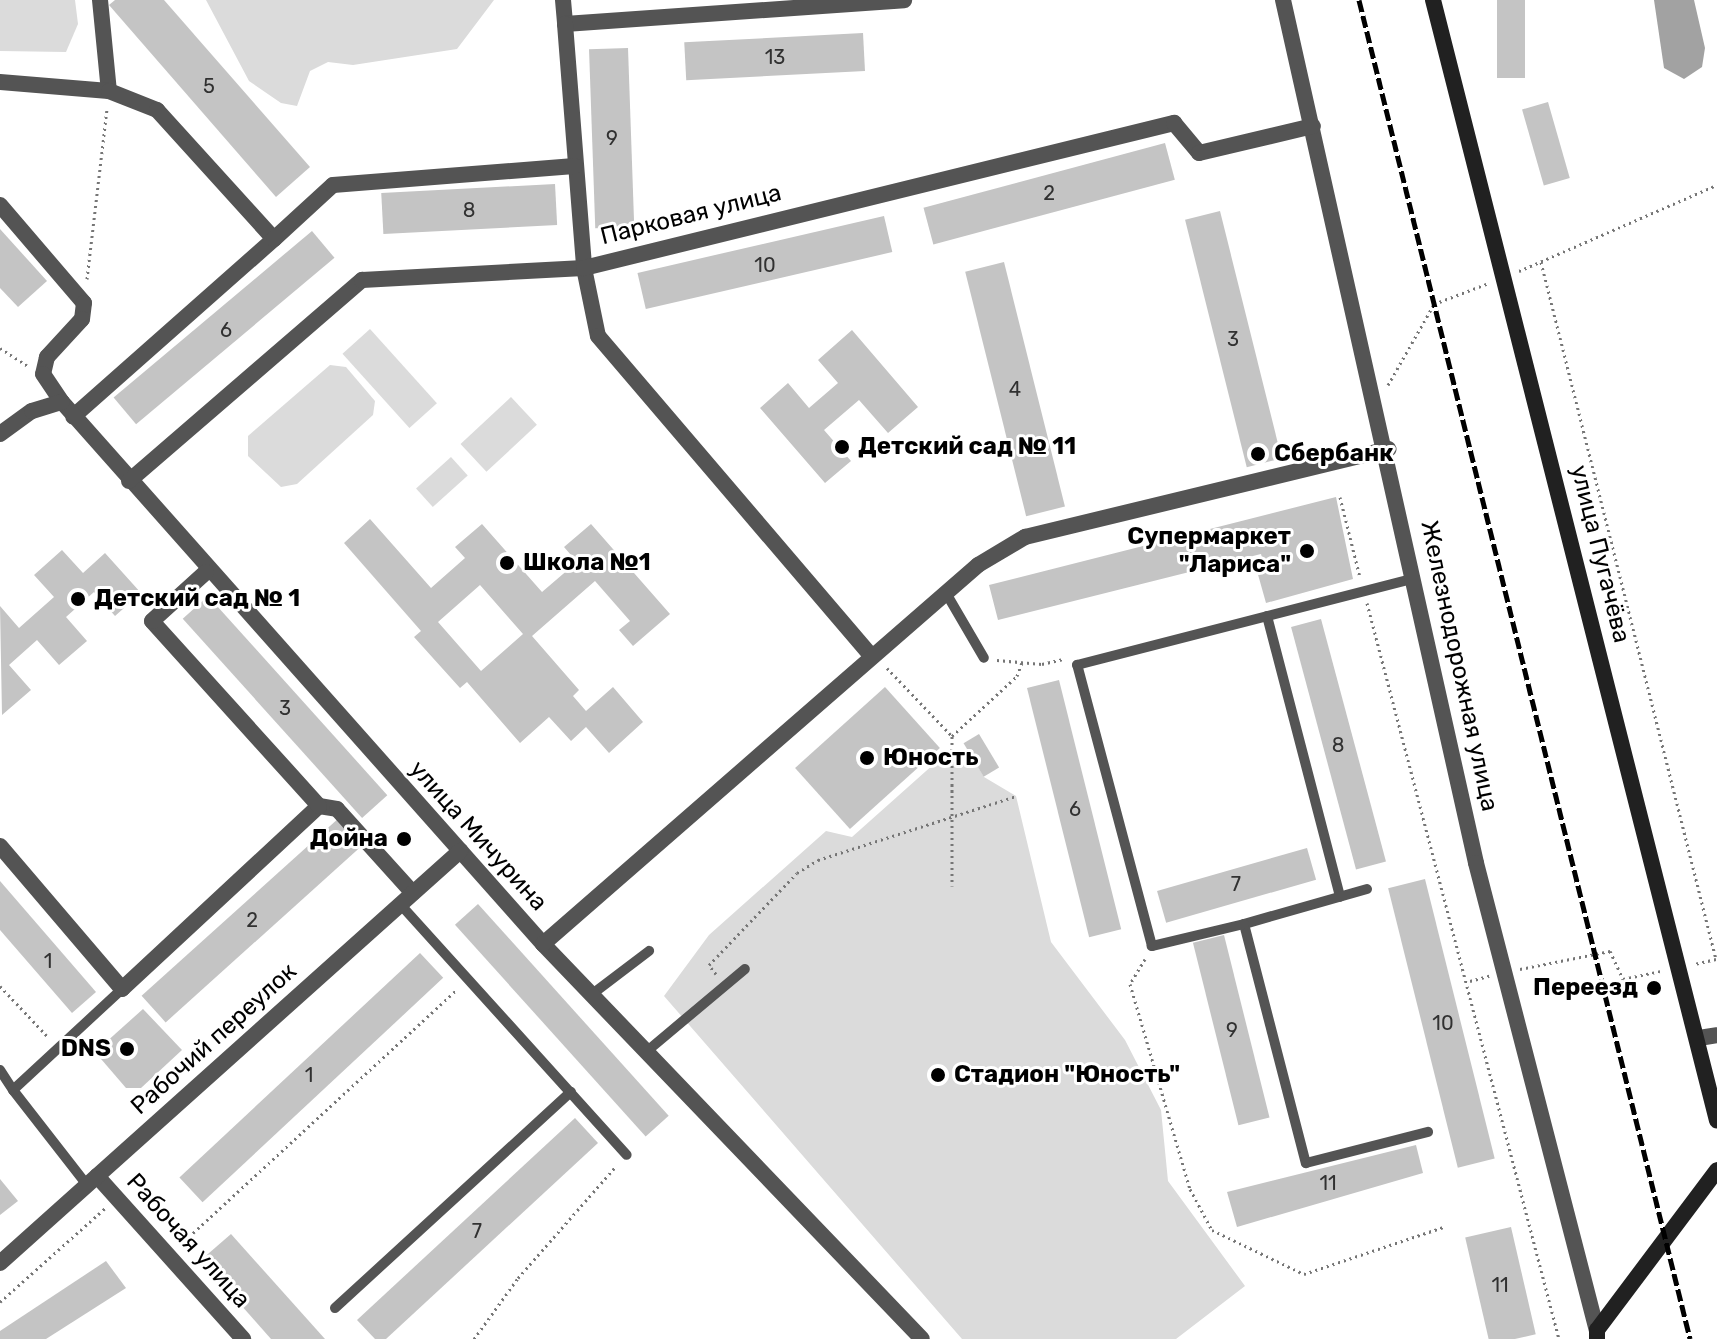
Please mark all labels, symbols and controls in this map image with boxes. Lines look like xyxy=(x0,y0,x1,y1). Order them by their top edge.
house number: 13 xyxy=(765,45,785,69)
house number: 5 xyxy=(203,74,215,98)
house number: 9 xyxy=(606,126,618,150)
street label: Парковая улица xyxy=(598,179,784,251)
house number: 2 xyxy=(1043,181,1055,205)
house number: 8 xyxy=(463,198,475,222)
house number: 10 xyxy=(754,253,776,277)
house number: 6 xyxy=(220,318,232,342)
house number: 3 xyxy=(1227,327,1239,351)
house number: 4 xyxy=(1009,377,1021,401)
place label: Детский сад № 11 xyxy=(858,433,1076,461)
marker: Детский сад № 11 xyxy=(833,438,851,456)
place label: Сбербанк xyxy=(1274,440,1394,468)
marker: Сбербанк xyxy=(1249,445,1267,463)
street label: улица Пугачёва xyxy=(1564,462,1636,646)
street label: Железнодорожная улица xyxy=(1414,518,1504,814)
place label: Супермаркет "Лариса" xyxy=(1127,523,1291,579)
marker: Супермаркет "Лариса" xyxy=(1298,542,1316,560)
place label: Школа №1 xyxy=(523,549,651,577)
marker: Школа №1 xyxy=(498,554,516,572)
place label: Детский сад № 1 xyxy=(94,585,300,613)
marker: Детский сад № 1 xyxy=(69,590,87,608)
house number: 3 xyxy=(279,696,291,720)
house number: 8 xyxy=(1332,733,1344,757)
place label: Юность xyxy=(883,744,979,772)
marker: Юность xyxy=(858,749,876,767)
street label: улица Мичурина xyxy=(403,755,553,917)
house number: 6 xyxy=(1069,797,1081,821)
place label: Дойна xyxy=(310,825,388,853)
marker: Дойна xyxy=(395,830,413,848)
house number: 7 xyxy=(1231,872,1241,896)
house number: 2 xyxy=(246,908,258,932)
house number: 1 xyxy=(44,949,52,973)
street label: Рабочий переулок xyxy=(125,957,303,1121)
place label: Переезд xyxy=(1533,974,1638,1002)
marker: Переезд xyxy=(1645,979,1663,997)
house number: 10 xyxy=(1432,1011,1454,1035)
house number: 9 xyxy=(1226,1018,1238,1042)
place label: DNS xyxy=(61,1035,111,1063)
marker: DNS xyxy=(118,1040,136,1058)
place label: Стадион "Юность" xyxy=(954,1061,1180,1089)
house number: 1 xyxy=(305,1063,313,1087)
marker: Стадион "Юность" xyxy=(929,1066,947,1084)
street label: Рабочая улица xyxy=(120,1168,256,1314)
house number: 11 xyxy=(1319,1171,1337,1195)
house number: 7 xyxy=(472,1219,482,1243)
house number: 11 xyxy=(1491,1273,1509,1297)

